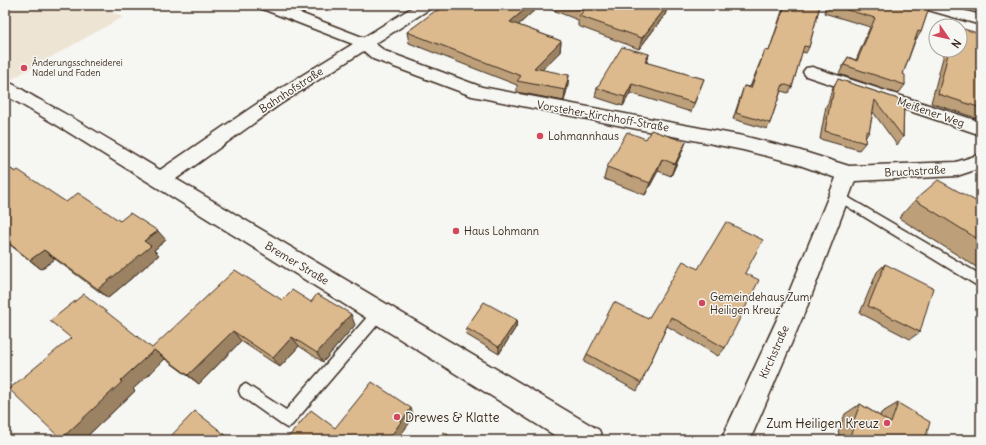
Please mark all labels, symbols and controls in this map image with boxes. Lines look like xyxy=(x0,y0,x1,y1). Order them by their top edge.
north arrow xyxy=(928,18,968,58)
text: N xyxy=(948,37,964,51)
place label: Änderungsschneiderei Nadel und Faden xyxy=(32,57,123,78)
marker: Änderungsschneiderei Nadel und Faden xyxy=(19,63,29,73)
street label: Bahnhofstraße xyxy=(256,64,326,116)
street label: Meißener Weg xyxy=(896,94,966,130)
street label: Vorsteher-Kirchhoff-Straße xyxy=(536,97,670,135)
place label: Lohmannhaus xyxy=(548,129,619,143)
marker: Lohmannhaus xyxy=(535,131,545,141)
street label: Bruchstraße xyxy=(884,162,946,180)
place label: Haus Lohmann xyxy=(464,224,539,238)
marker: Haus Lohmann xyxy=(451,226,461,236)
street label: Bremer Straße xyxy=(262,238,332,288)
place label: Gemeindehaus Zum Heiligen Kreuz xyxy=(710,290,810,317)
marker: Gemeindehaus Zum Heiligen Kreuz xyxy=(697,298,707,308)
street label: Kirchstraße xyxy=(756,323,792,381)
place label: Drewes & Klatte xyxy=(405,409,499,426)
marker: Drewes & Klatte xyxy=(392,412,402,422)
place label: Zum Heiligen Kreuz xyxy=(766,415,879,432)
marker: Zum Heiligen Kreuz xyxy=(882,418,892,428)

